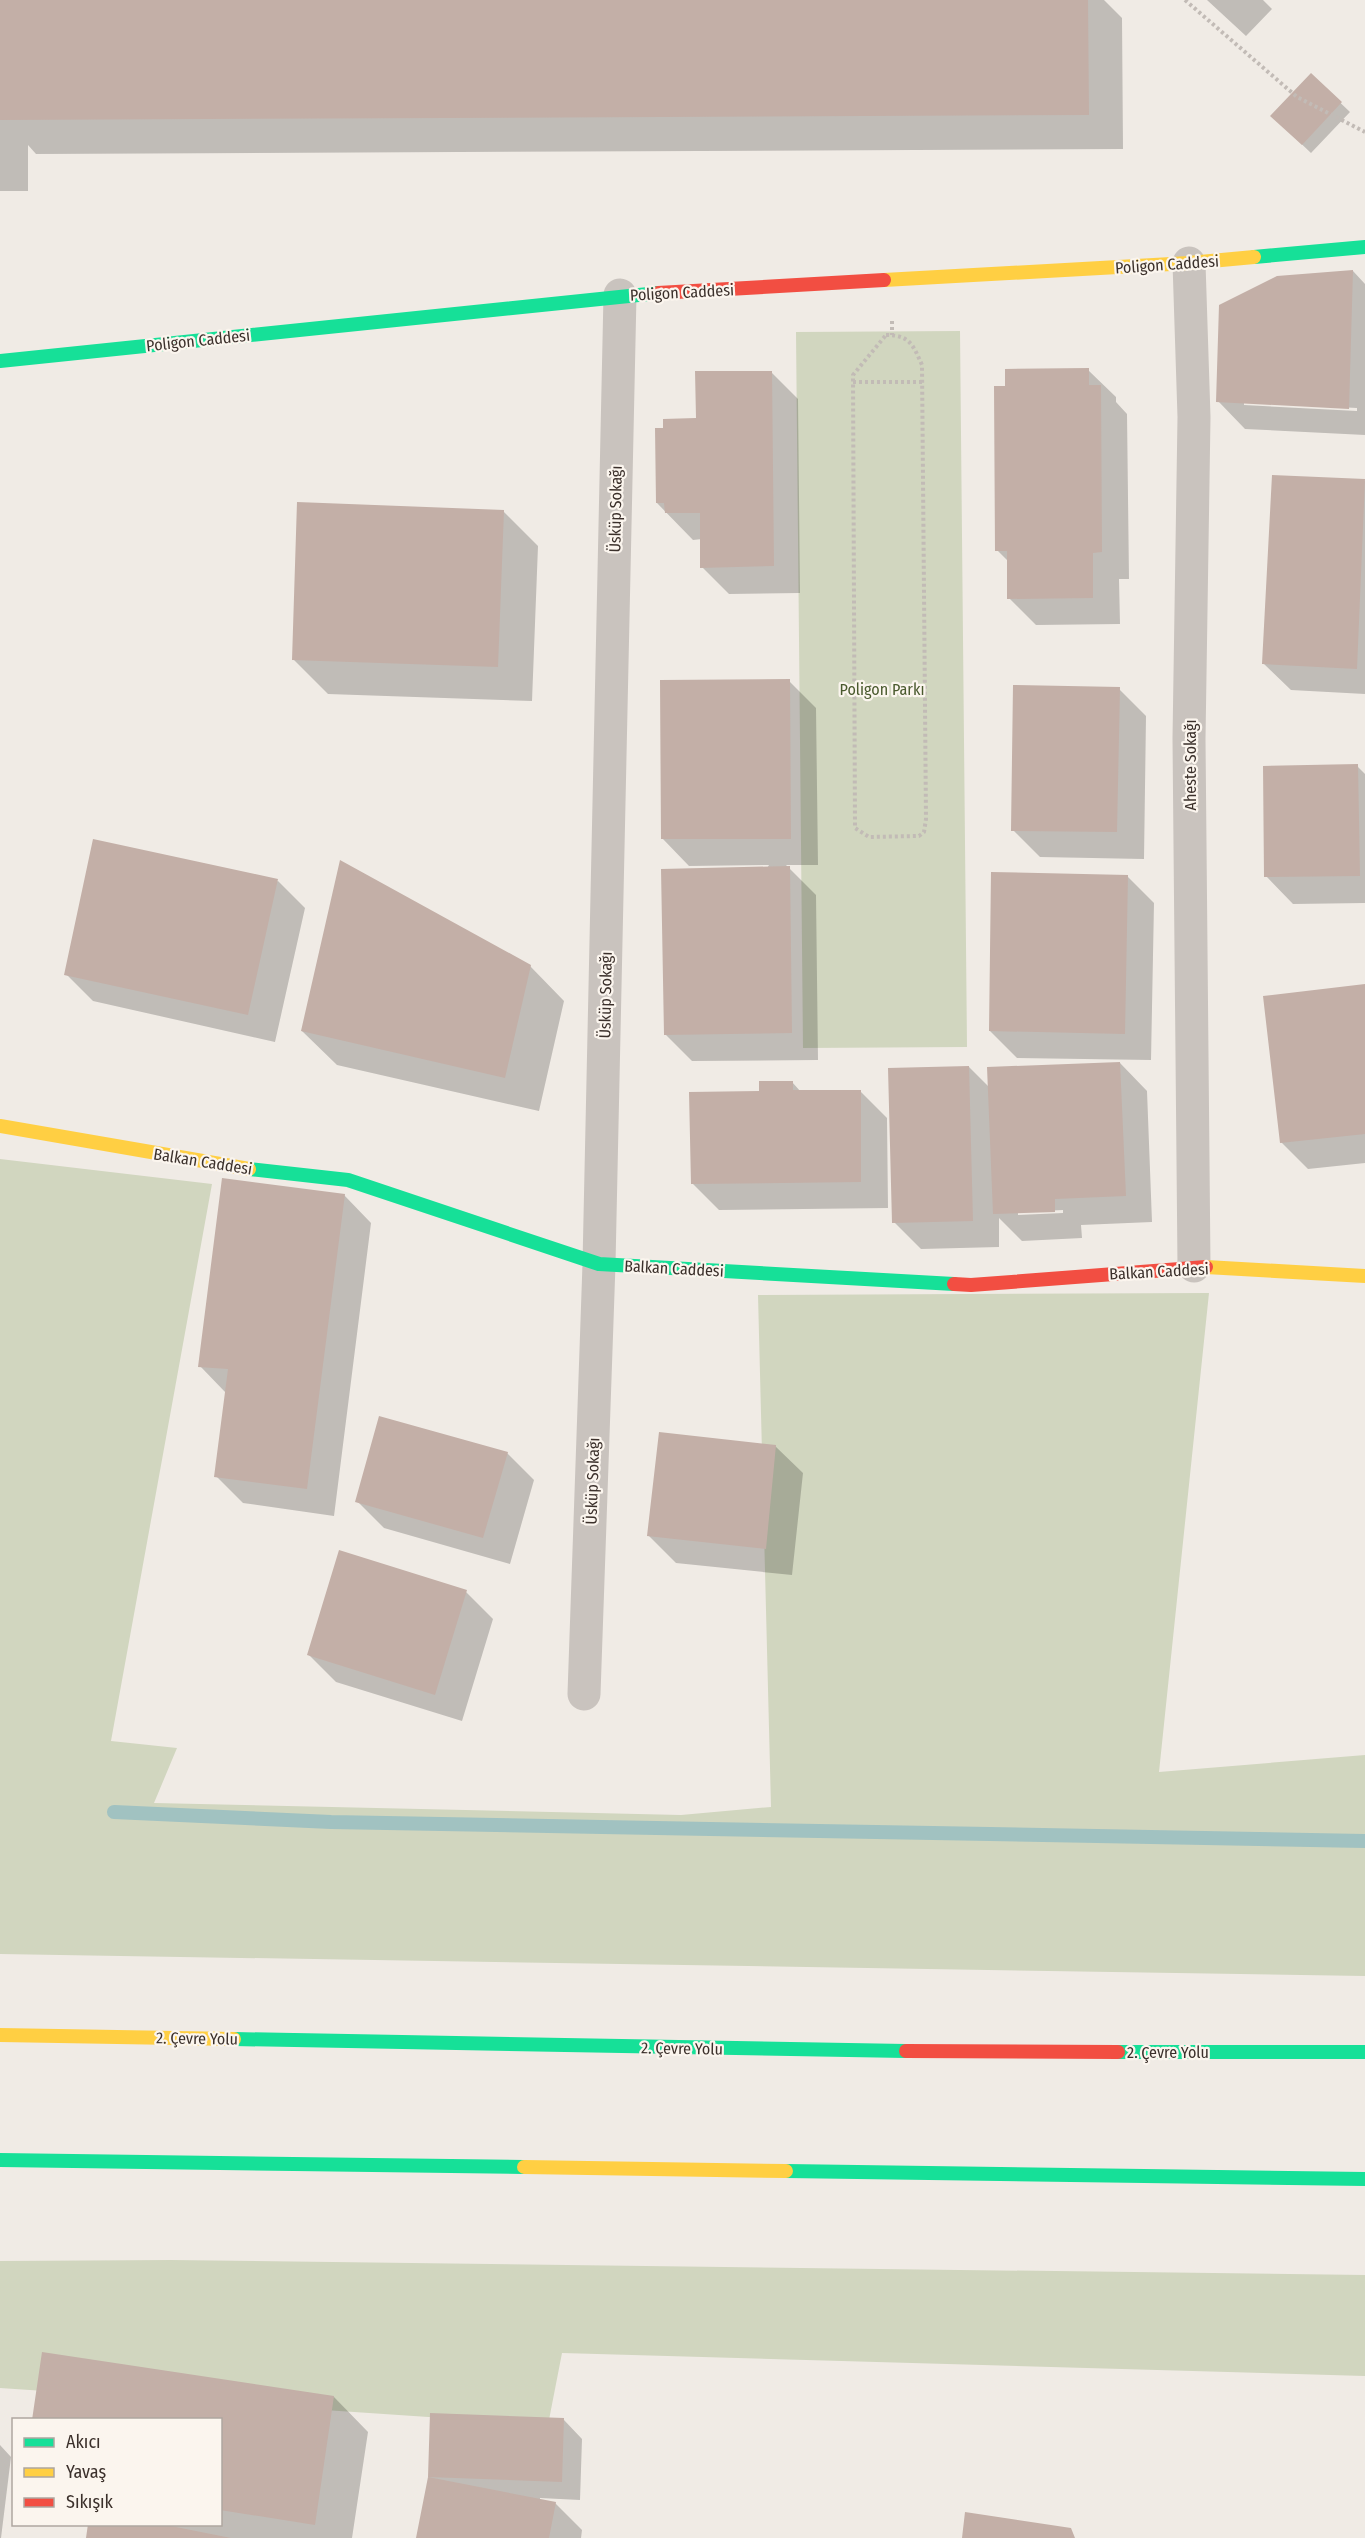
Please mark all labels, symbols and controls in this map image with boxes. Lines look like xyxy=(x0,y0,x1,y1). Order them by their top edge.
street label: Poligon Caddesi xyxy=(1114,251,1220,278)
street label: Poligon Caddesi xyxy=(630,280,735,305)
street label: Poligon Caddesi xyxy=(145,326,251,355)
street label: Üsküp Sokağı xyxy=(605,465,626,553)
park label: Poligon Parkı xyxy=(840,680,924,699)
street label: Aheste Sokağı xyxy=(1181,719,1200,811)
street label: Üsküp Sokağı xyxy=(595,951,616,1039)
street label: Balkan Caddesi xyxy=(152,1144,254,1179)
street label: Balkan Caddesi xyxy=(624,1256,724,1281)
street label: Balkan Caddesi xyxy=(1109,1259,1209,1284)
street label: Üsküp Sokağı xyxy=(581,1437,604,1525)
street label: 2. Çevre Yolu xyxy=(156,2028,238,2050)
street label: 2. Çevre Yolu xyxy=(641,2038,723,2060)
street label: 2. Çevre Yolu xyxy=(1127,2043,1209,2063)
legend xyxy=(12,2418,222,2526)
text: Akıcı xyxy=(66,2431,101,2453)
text: Yavaş xyxy=(66,2461,107,2483)
text: Sıkışık xyxy=(66,2491,114,2513)

